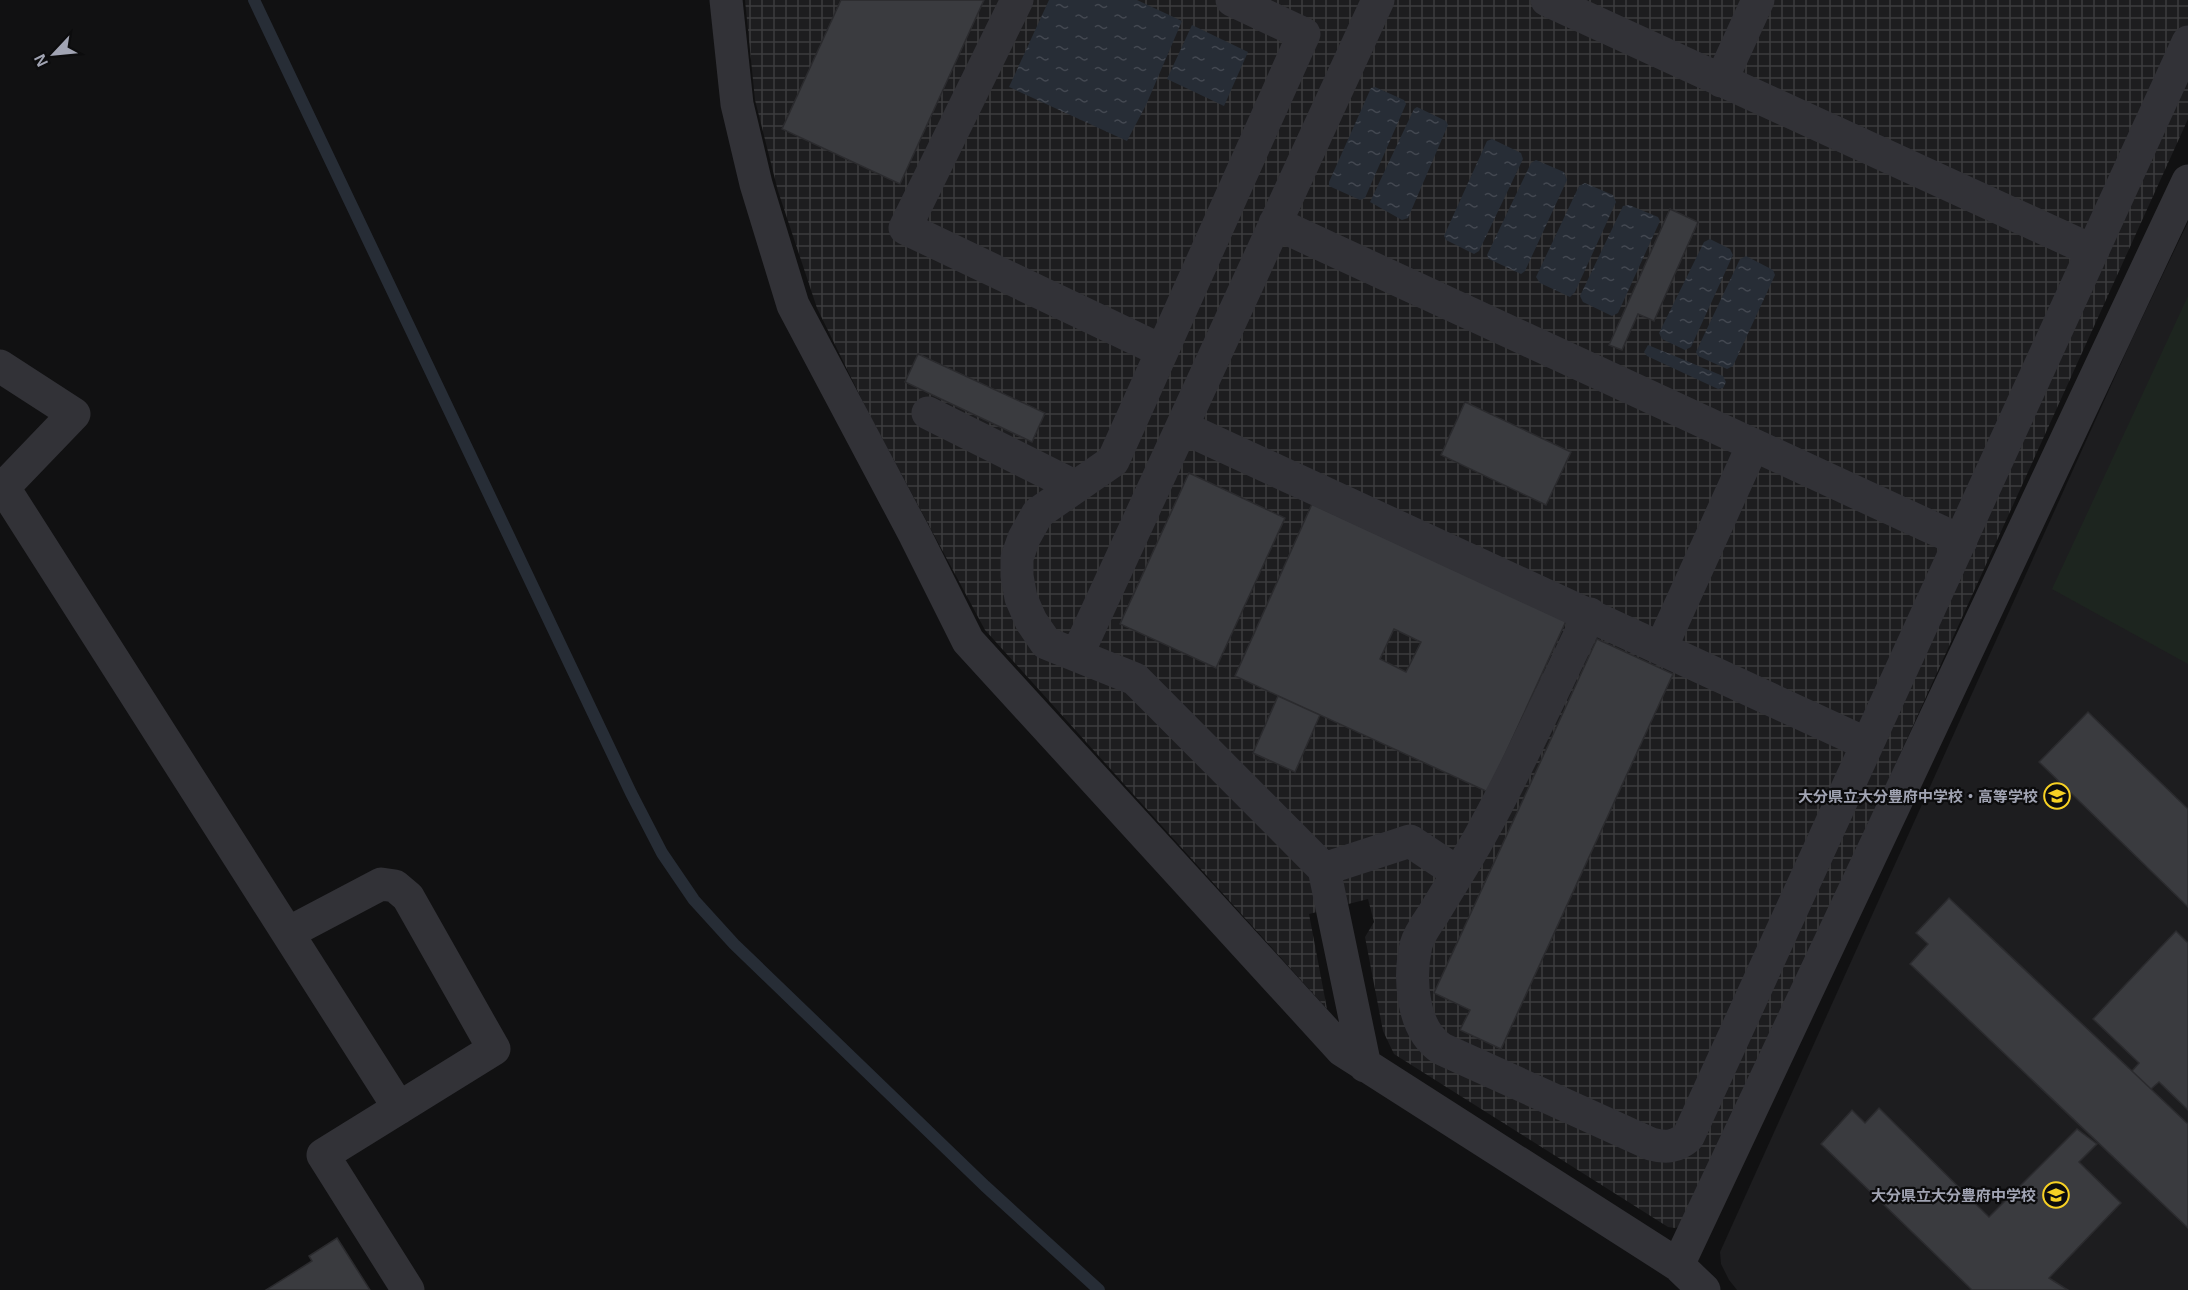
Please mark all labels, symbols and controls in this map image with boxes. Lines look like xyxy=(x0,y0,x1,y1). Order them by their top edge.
north arrow xyxy=(24,24,84,84)
text: N xyxy=(31,51,51,69)
school or university icon: 大分県立大分豊府中学校・高等学校 xyxy=(2042,781,2072,811)
place label: 大分県立大分豊府中学校・高等学校 xyxy=(1798,788,2038,805)
school or university icon: 大分県立大分豊府中学校 xyxy=(2041,1180,2071,1210)
place label: 大分県立大分豊府中学校 xyxy=(1871,1187,2036,1204)

